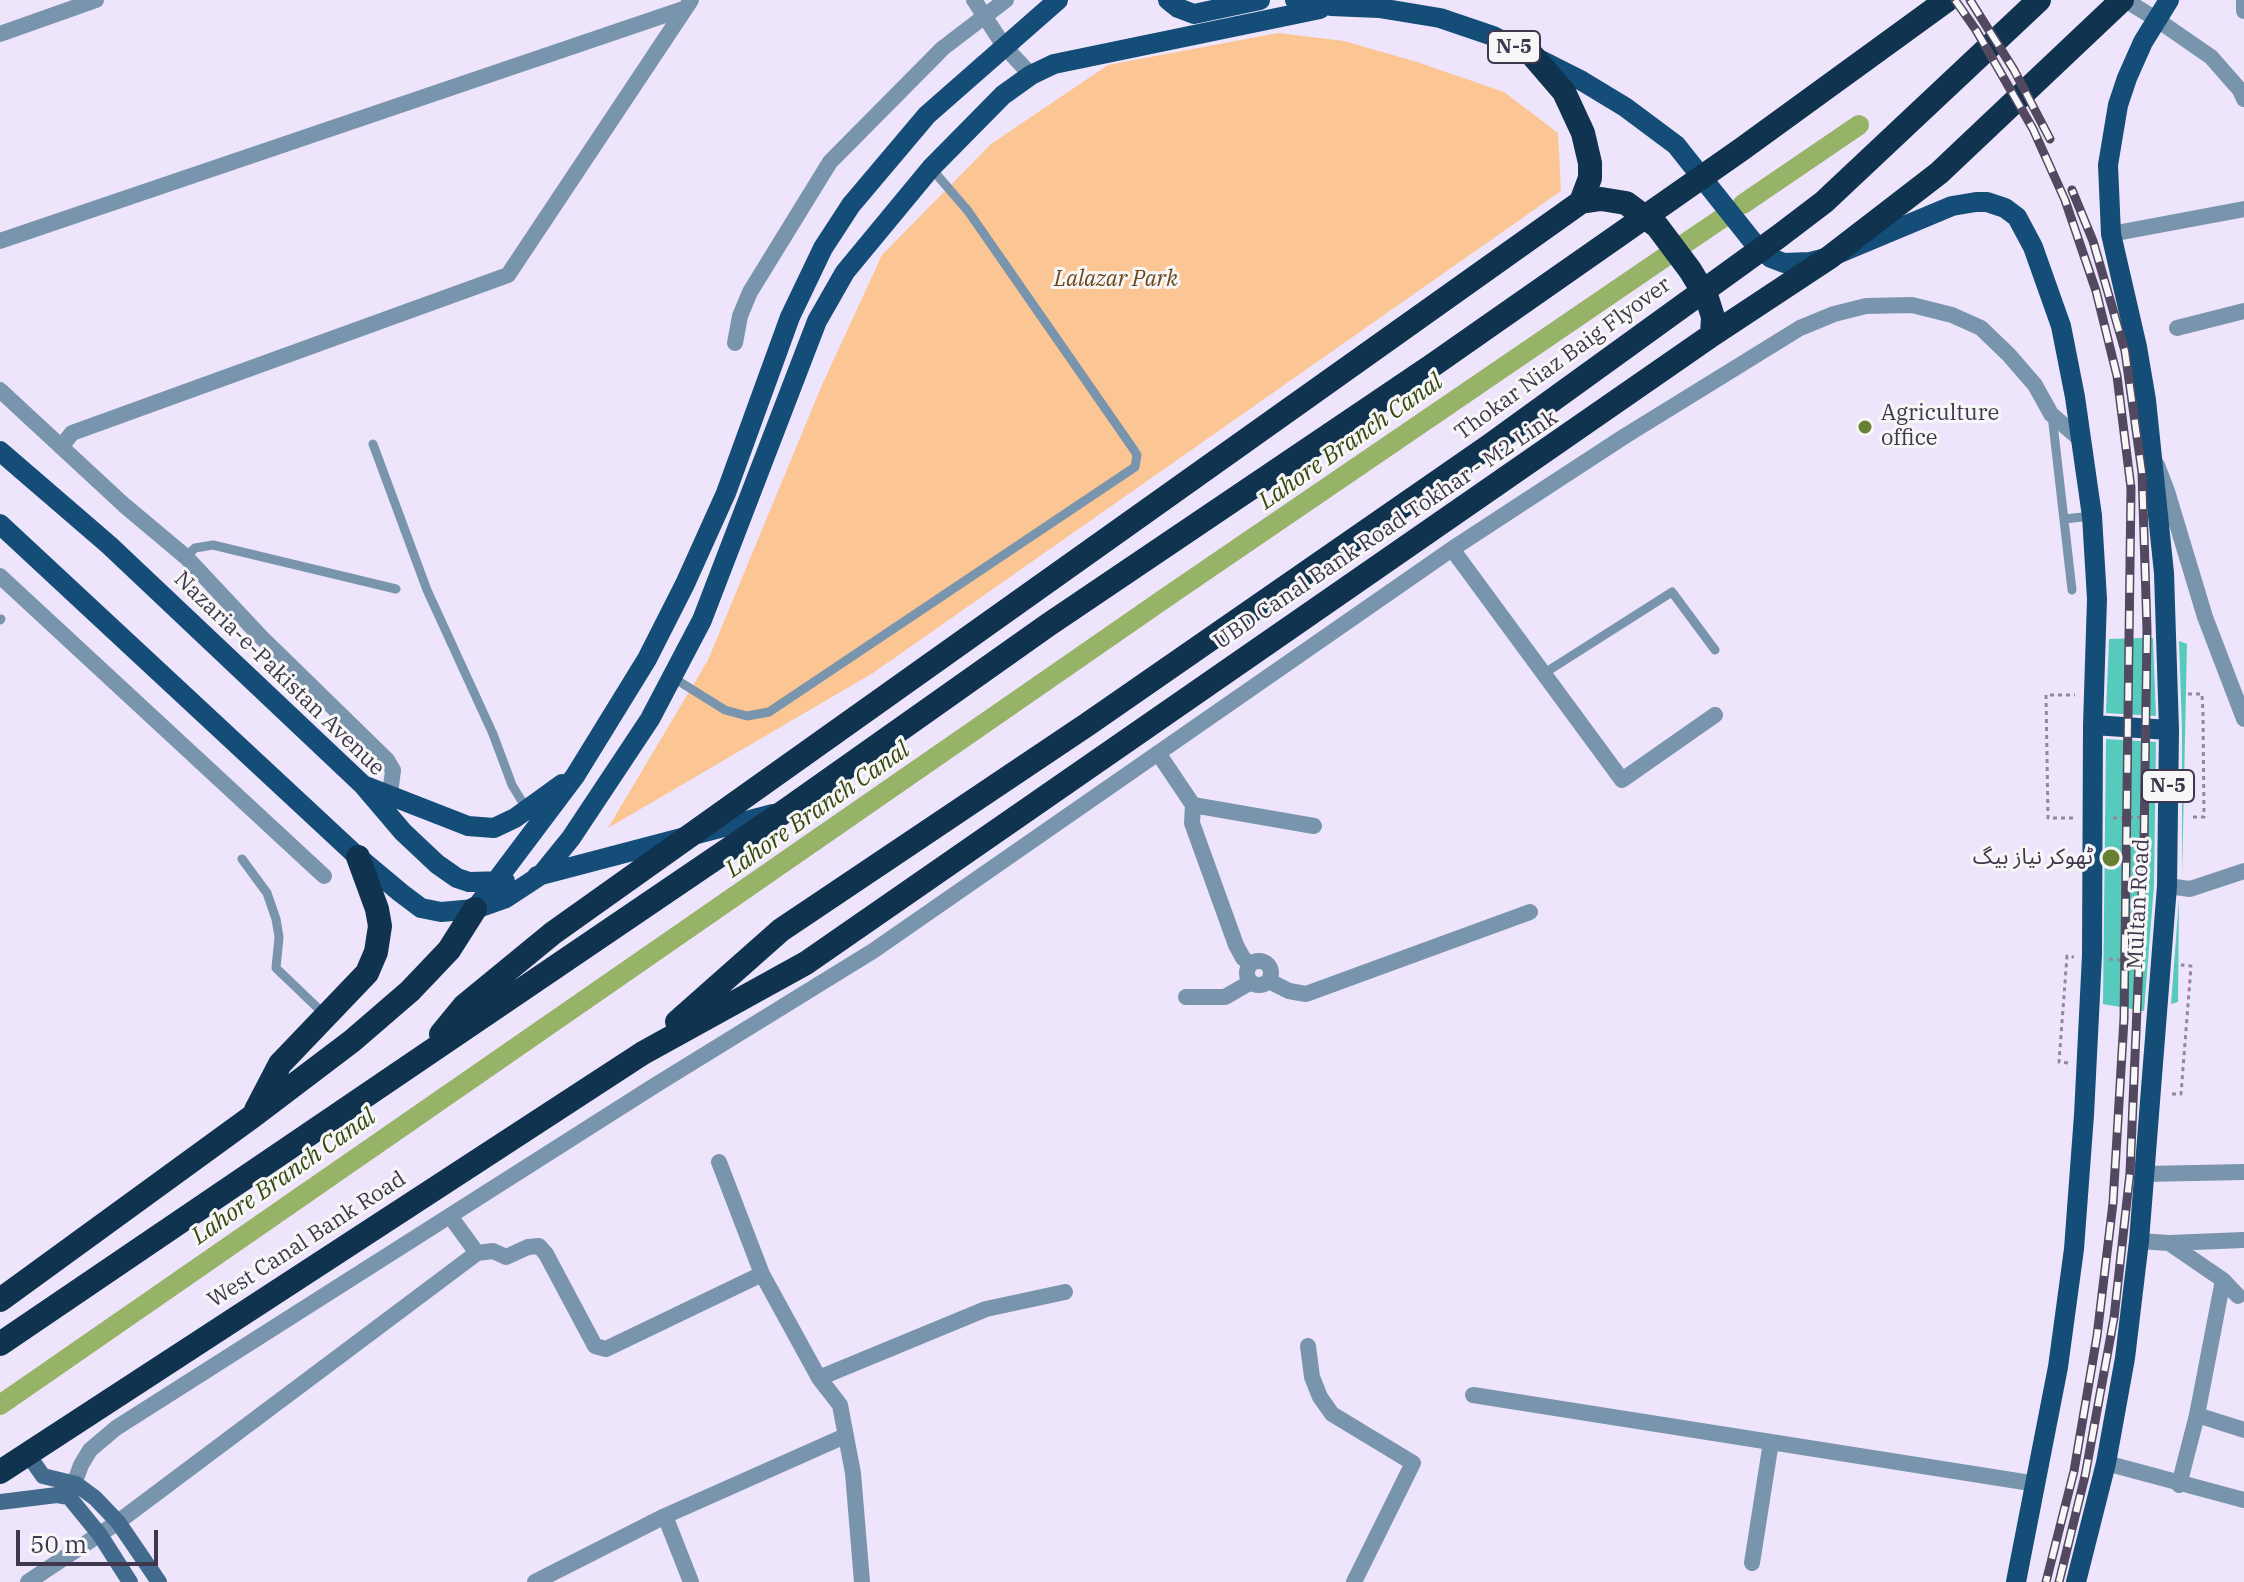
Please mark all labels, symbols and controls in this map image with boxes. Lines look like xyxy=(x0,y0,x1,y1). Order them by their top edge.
road number: N-5 xyxy=(1488,31,1540,63)
park label: Lalazar Park xyxy=(1054,267,1178,293)
street label: Thokar Niaz Baig Flyover xyxy=(1450,272,1676,446)
water label: Lahore Branch Canal xyxy=(1254,368,1448,516)
place label: Agriculture office xyxy=(1881,401,1999,452)
street label: UBD Canal Bank Road Tokhar - M2 Link xyxy=(1209,405,1563,655)
marker: Agriculture office xyxy=(1856,418,1874,436)
street label: Nazaria-e-Pakistan Avenue xyxy=(168,566,390,782)
water label: Lahore Branch Canal xyxy=(721,736,915,884)
road number: N-5 xyxy=(2142,770,2194,802)
street label: Multan Road xyxy=(2122,838,2156,970)
place label: ٹھوکر نیاز بیگ xyxy=(1973,845,2093,871)
marker: ٹھوکر نیاز بیگ xyxy=(2100,847,2122,869)
water label: Lahore Branch Canal xyxy=(187,1103,381,1251)
street label: West Canal Bank Road xyxy=(203,1166,411,1314)
scale bar xyxy=(20,1514,162,1564)
text: 50 m xyxy=(30,1528,87,1560)

